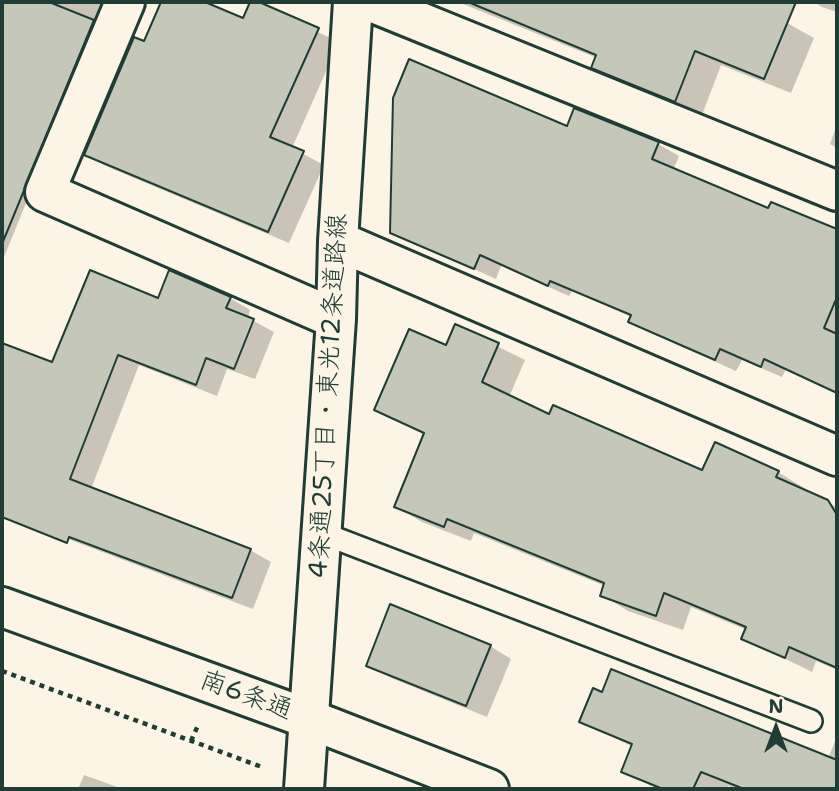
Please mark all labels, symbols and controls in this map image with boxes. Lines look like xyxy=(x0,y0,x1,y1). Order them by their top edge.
street label: 4条通25丁目・東光12条道路線 xyxy=(304,213,354,579)
street label: 南6条通 xyxy=(195,665,297,727)
north arrow xyxy=(741,693,811,763)
text: N xyxy=(768,694,784,719)

